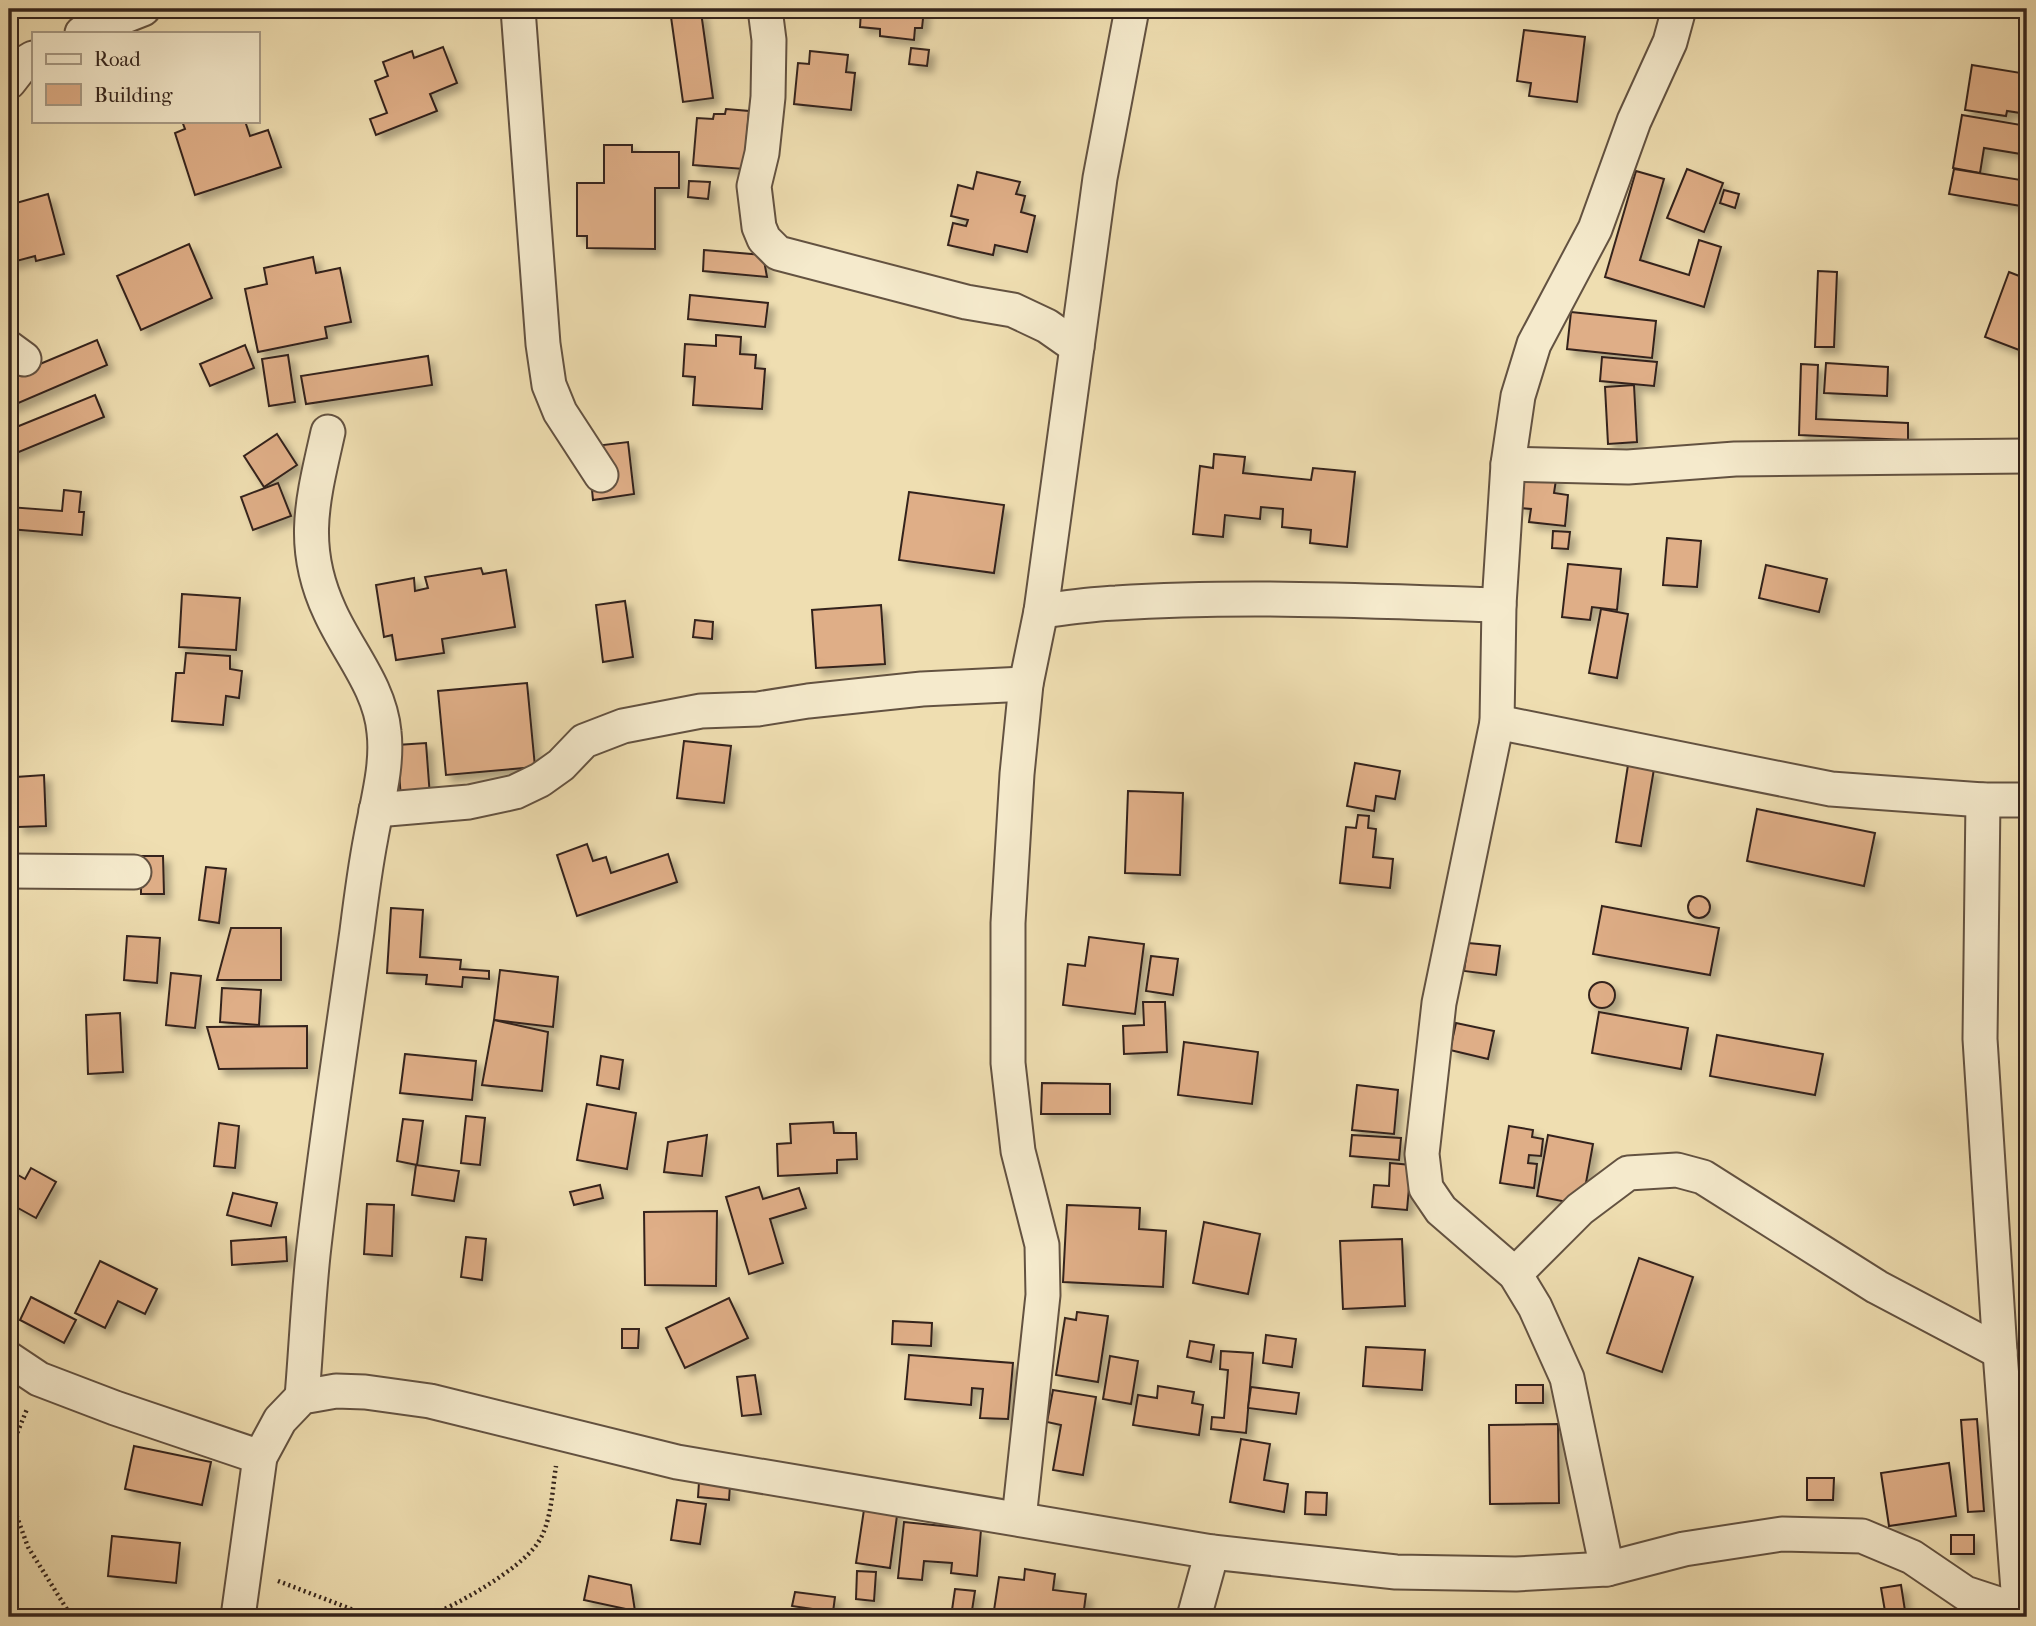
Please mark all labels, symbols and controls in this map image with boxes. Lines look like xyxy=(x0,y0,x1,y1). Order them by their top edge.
legend xyxy=(32,32,259,122)
text: Road xyxy=(94,47,141,71)
text: Building xyxy=(94,83,173,107)

